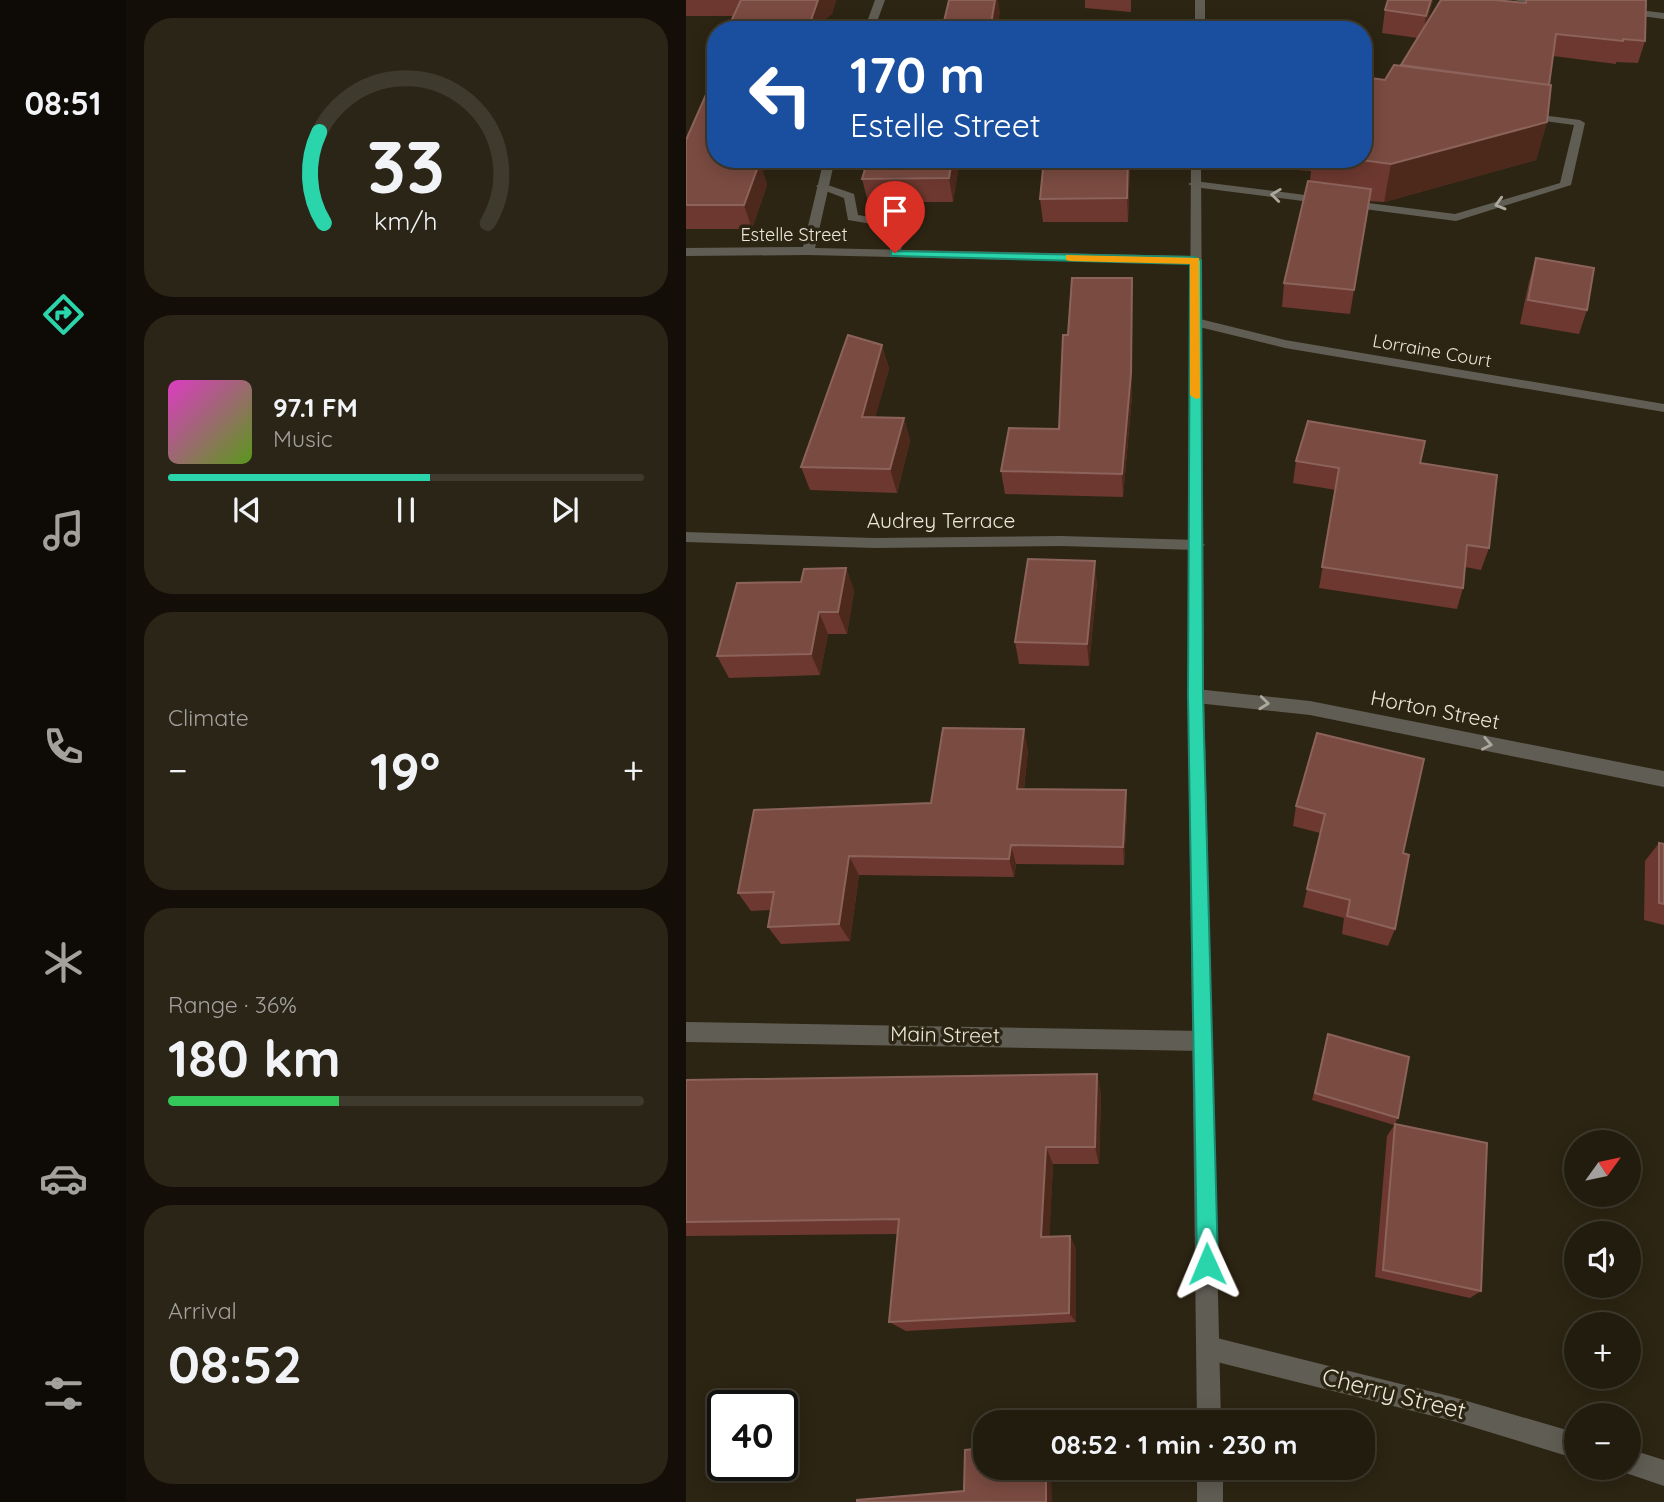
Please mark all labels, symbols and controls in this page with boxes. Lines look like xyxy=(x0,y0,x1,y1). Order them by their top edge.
text: 170 m xyxy=(850,44,985,105)
icon: left xyxy=(735,49,826,140)
text: 08:51 xyxy=(25,83,101,123)
text: Estelle Street xyxy=(850,105,1041,145)
text: 33 xyxy=(367,121,445,212)
pin xyxy=(865,181,925,253)
one-way arrow xyxy=(1270,187,1282,202)
icon: arrive xyxy=(876,192,914,230)
one-way arrow xyxy=(1494,196,1506,211)
text: km/h xyxy=(374,205,438,236)
street label: Estelle Street xyxy=(740,223,848,246)
icon: directions xyxy=(39,290,88,339)
street label: Lorraine Court xyxy=(1371,329,1493,372)
text: 97.1 FM xyxy=(273,391,358,424)
text: Music xyxy=(273,424,333,453)
icon: previous xyxy=(228,491,266,529)
icon: pause xyxy=(387,491,425,529)
icon: next xyxy=(546,491,584,529)
icon: music xyxy=(39,506,88,555)
street label: Audrey Terrace xyxy=(867,507,1015,533)
street label: Horton Street xyxy=(1368,684,1502,734)
one-way arrow xyxy=(1258,696,1269,711)
text: Climate xyxy=(168,703,249,732)
icon: phone xyxy=(39,722,88,771)
one-way arrow xyxy=(1481,735,1493,750)
text: 19° xyxy=(370,738,440,803)
text: − xyxy=(168,746,188,794)
text: + xyxy=(623,746,644,794)
icon: climate xyxy=(39,938,88,987)
text: Range · 36% xyxy=(168,990,297,1019)
street label: Main Street xyxy=(890,1020,1000,1048)
text: 180 km xyxy=(168,1025,341,1090)
north arrow xyxy=(1564,1130,1642,1208)
map controls xyxy=(1564,1130,1641,1480)
icon: car xyxy=(39,1154,88,1203)
button: sound xyxy=(1564,1221,1641,1298)
position arrow xyxy=(1170,1227,1244,1301)
text: Arrival xyxy=(168,1296,237,1325)
button: + xyxy=(1564,1312,1641,1389)
text: 08:52 xyxy=(168,1331,302,1396)
street label: Cherry Street xyxy=(1319,1361,1469,1425)
icon: filters xyxy=(39,1369,88,1418)
speed limit sign: 40 xyxy=(707,1390,798,1481)
button: − xyxy=(1564,1403,1641,1480)
text: 08:52 · 1 min · 230 m xyxy=(1051,1428,1297,1461)

